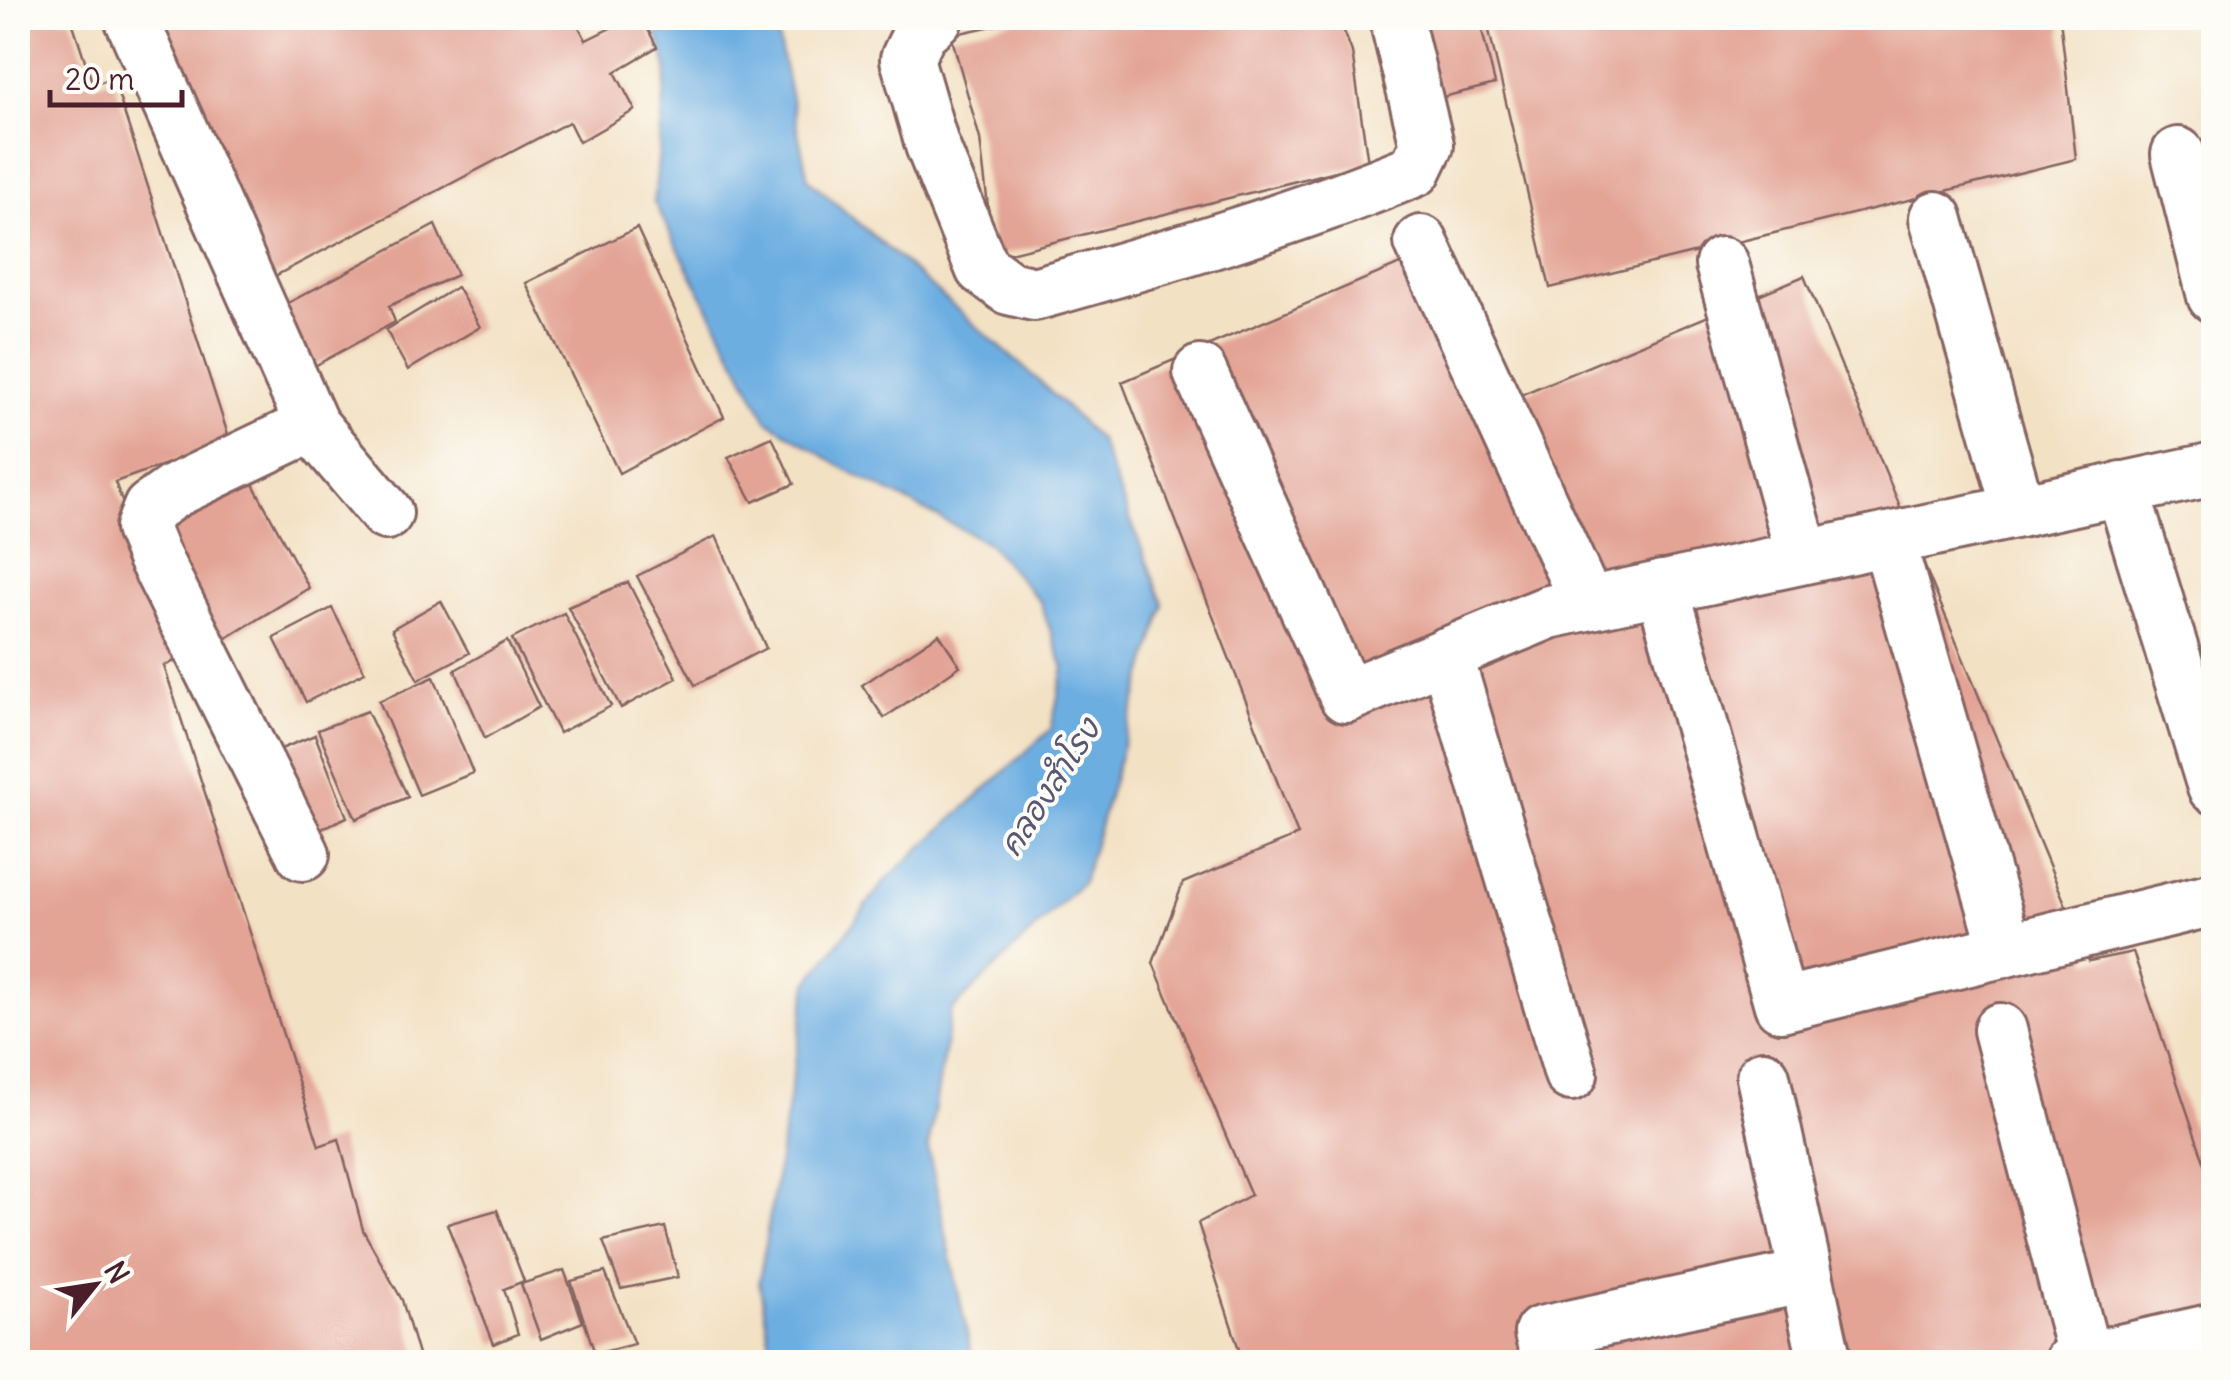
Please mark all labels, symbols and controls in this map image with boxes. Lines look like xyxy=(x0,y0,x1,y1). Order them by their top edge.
scale bar xyxy=(50,45,182,107)
text: 20 m xyxy=(65,60,135,98)
water label: คลองสำโรง xyxy=(990,709,1110,863)
north arrow xyxy=(45,1235,145,1335)
text: N xyxy=(96,1255,137,1290)

